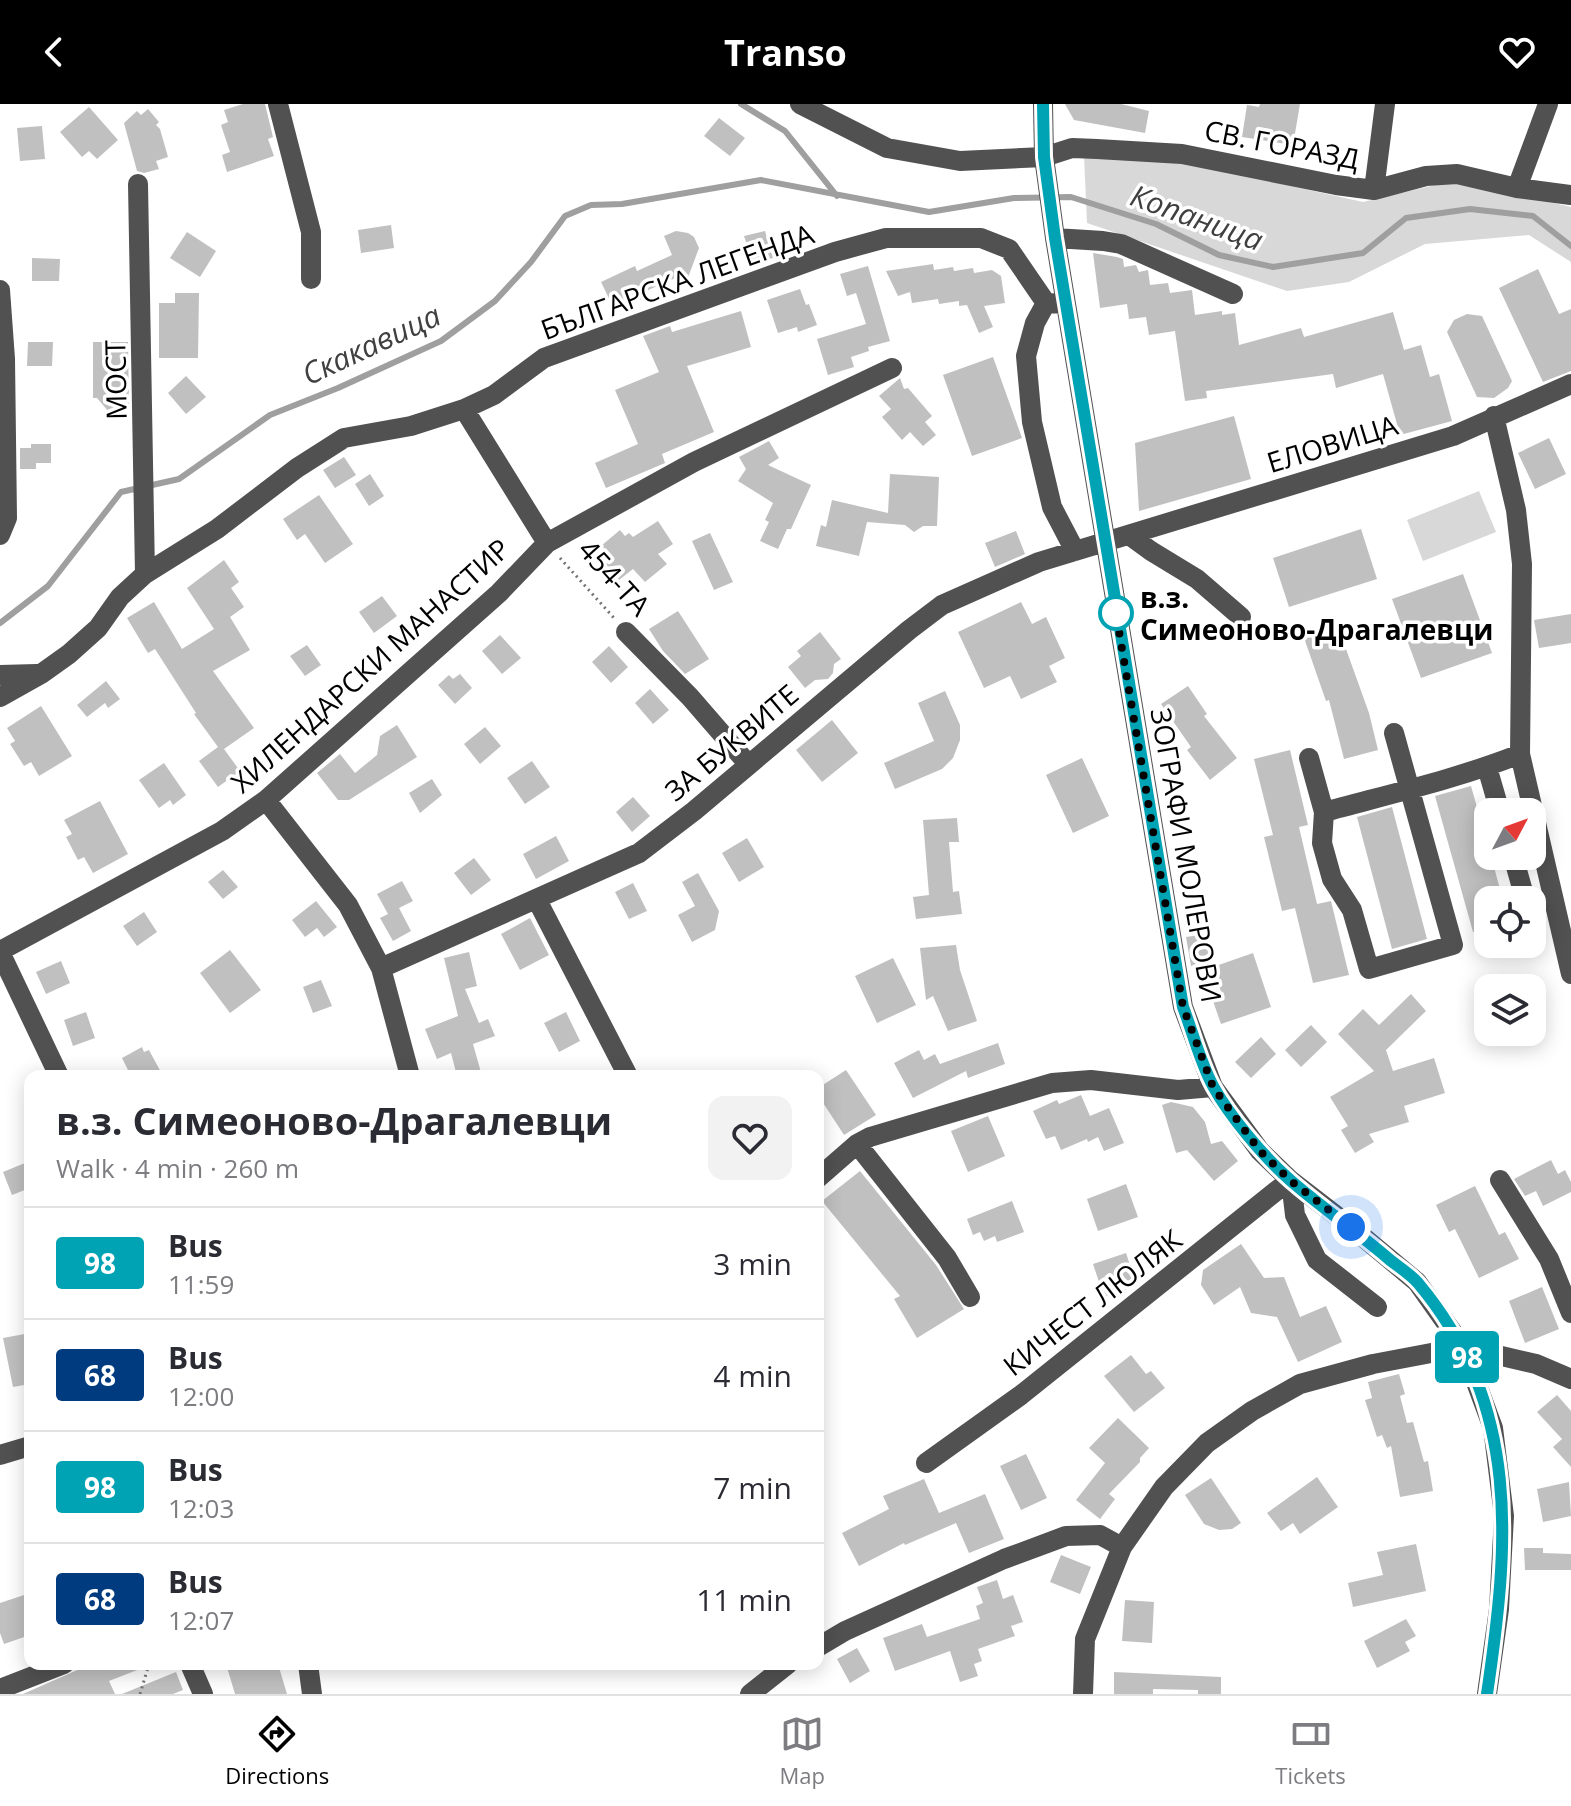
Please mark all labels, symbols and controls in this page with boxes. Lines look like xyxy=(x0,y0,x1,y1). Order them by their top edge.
text: Transo xyxy=(724,28,847,77)
icon: back xyxy=(32,30,76,74)
icon: heart xyxy=(1495,30,1539,74)
street label: СВ. ГОРАЗД xyxy=(1201,110,1363,178)
water label: Копаница xyxy=(1125,174,1269,260)
street label: БЪЛГАРСКА ЛЕГЕНДА xyxy=(535,214,819,348)
water label: Скакавица xyxy=(295,294,447,394)
street label: МОСТ xyxy=(95,339,135,420)
street label: ЕЛОВИЦА xyxy=(1262,405,1402,481)
street label: ХИЛЕНДАРСКИ МАНАСТИР xyxy=(223,530,517,800)
street label: 454-ТА xyxy=(571,531,659,623)
place label: в.з. Симеоново-Драгалевци xyxy=(1140,578,1493,648)
marker: в.з. Симеоново-Драгалевци xyxy=(1099,596,1133,630)
street label: ЗА БУКВИТЕ xyxy=(656,675,806,809)
street label: ЗОГРАФИ МОЛЕРОВИ xyxy=(1142,705,1232,1005)
north arrow xyxy=(1474,798,1546,870)
map controls xyxy=(1474,798,1546,1046)
button: locate xyxy=(1474,886,1546,958)
button: layers xyxy=(1474,974,1546,1046)
text: в.з. Симеоново-Драгалевци xyxy=(56,1094,612,1146)
button: heart xyxy=(708,1096,792,1180)
text: Walk · 4 min · 260 m xyxy=(56,1150,299,1186)
your location xyxy=(1331,1207,1371,1247)
street label: КИЧЕСТ ЛЮЛЯК xyxy=(995,1220,1190,1384)
text: Bus xyxy=(168,1225,223,1266)
text: 3 min xyxy=(713,1243,792,1284)
text: 98 xyxy=(84,1244,116,1282)
text: 11:59 xyxy=(168,1266,234,1302)
line badge: 98 xyxy=(1431,1331,1503,1383)
text: Bus xyxy=(168,1337,223,1378)
text: 98 xyxy=(1451,1338,1483,1376)
text: 4 min xyxy=(713,1355,792,1396)
text: 68 xyxy=(84,1356,116,1394)
text: 12:00 xyxy=(168,1378,234,1414)
text: Bus xyxy=(168,1449,223,1490)
text: 7 min xyxy=(713,1467,792,1508)
text: 98 xyxy=(84,1468,116,1506)
text: 12:03 xyxy=(168,1490,234,1526)
text: Bus xyxy=(168,1561,223,1602)
text: 11 min xyxy=(696,1579,792,1620)
text: 68 xyxy=(84,1580,116,1618)
text: 12:07 xyxy=(168,1602,234,1638)
tab: Directions xyxy=(225,1712,329,1790)
tab: Map xyxy=(780,1712,825,1790)
tab: Tickets xyxy=(1275,1712,1346,1790)

